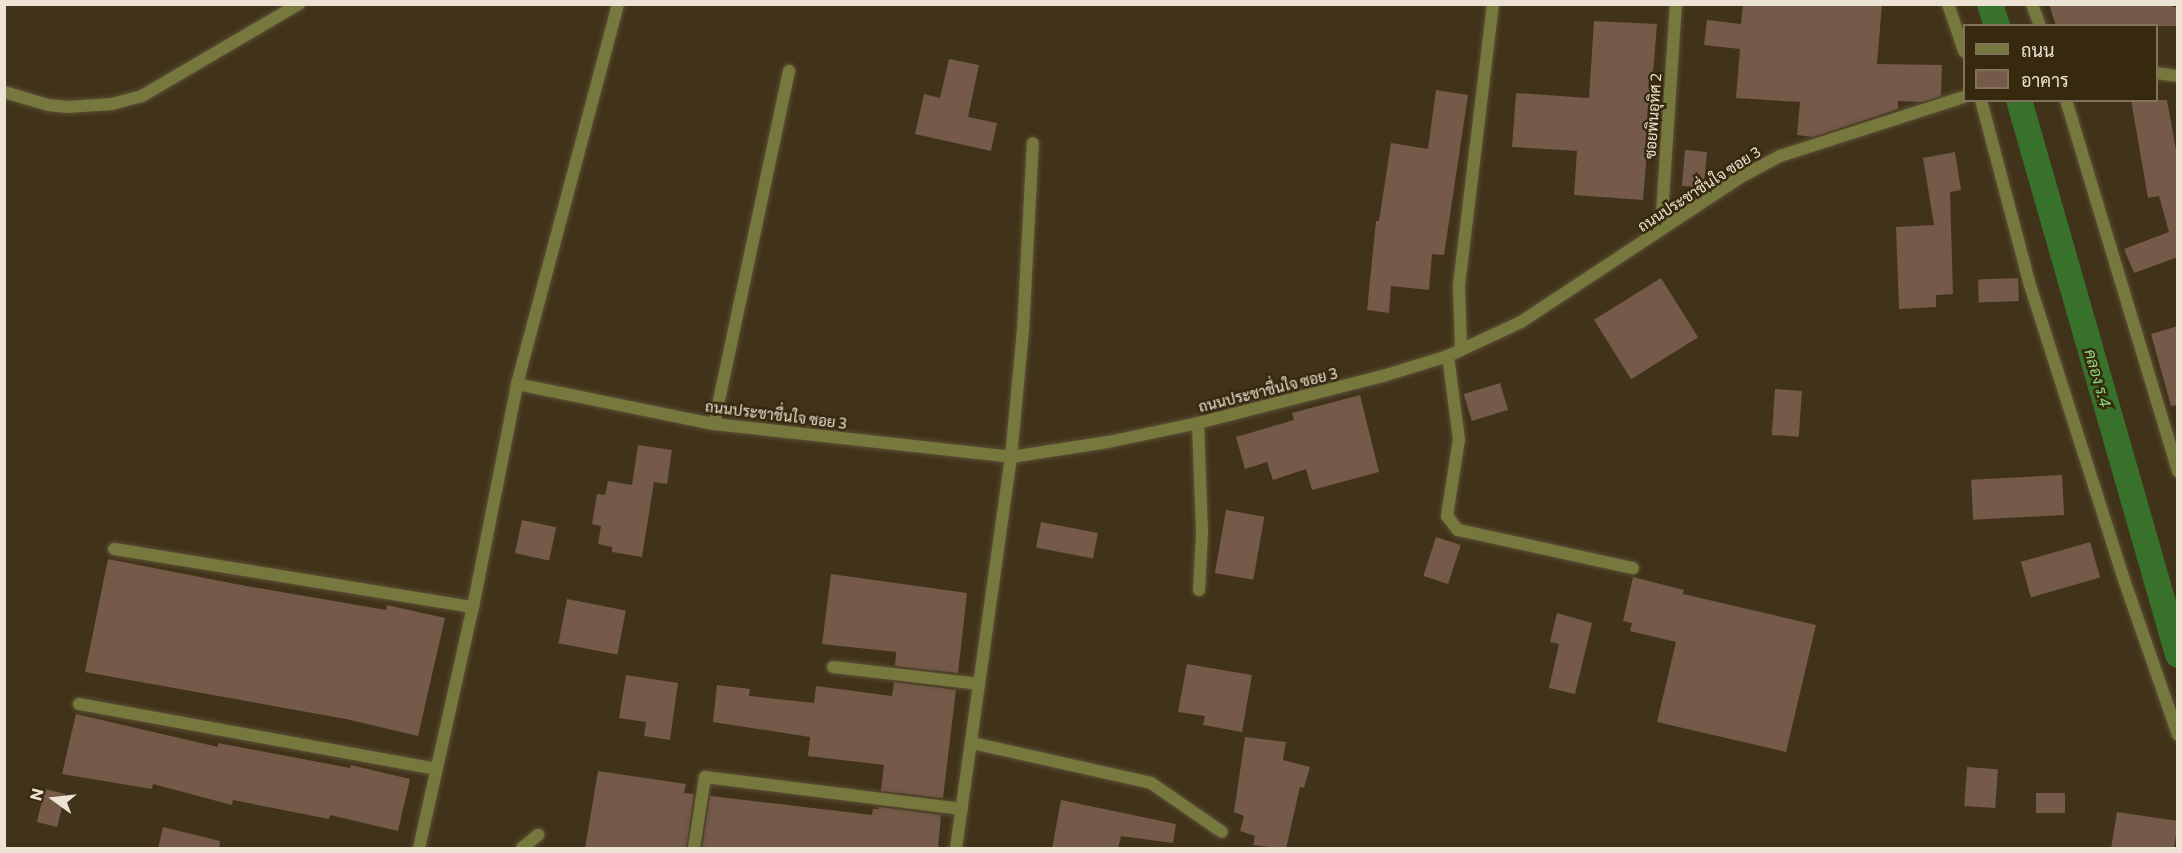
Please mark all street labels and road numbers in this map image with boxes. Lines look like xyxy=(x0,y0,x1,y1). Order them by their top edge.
street label: ซอยพินอุทิศ 2 xyxy=(1641,73,1665,159)
street label: ถนนประชาชื่นใจ ซอย 3 xyxy=(1634,143,1764,235)
street label: ถนนประชาชื่นใจ ซอย 3 xyxy=(1197,364,1339,416)
street label: ถนนประชาชื่นใจ ซอย 3 xyxy=(704,397,848,433)

